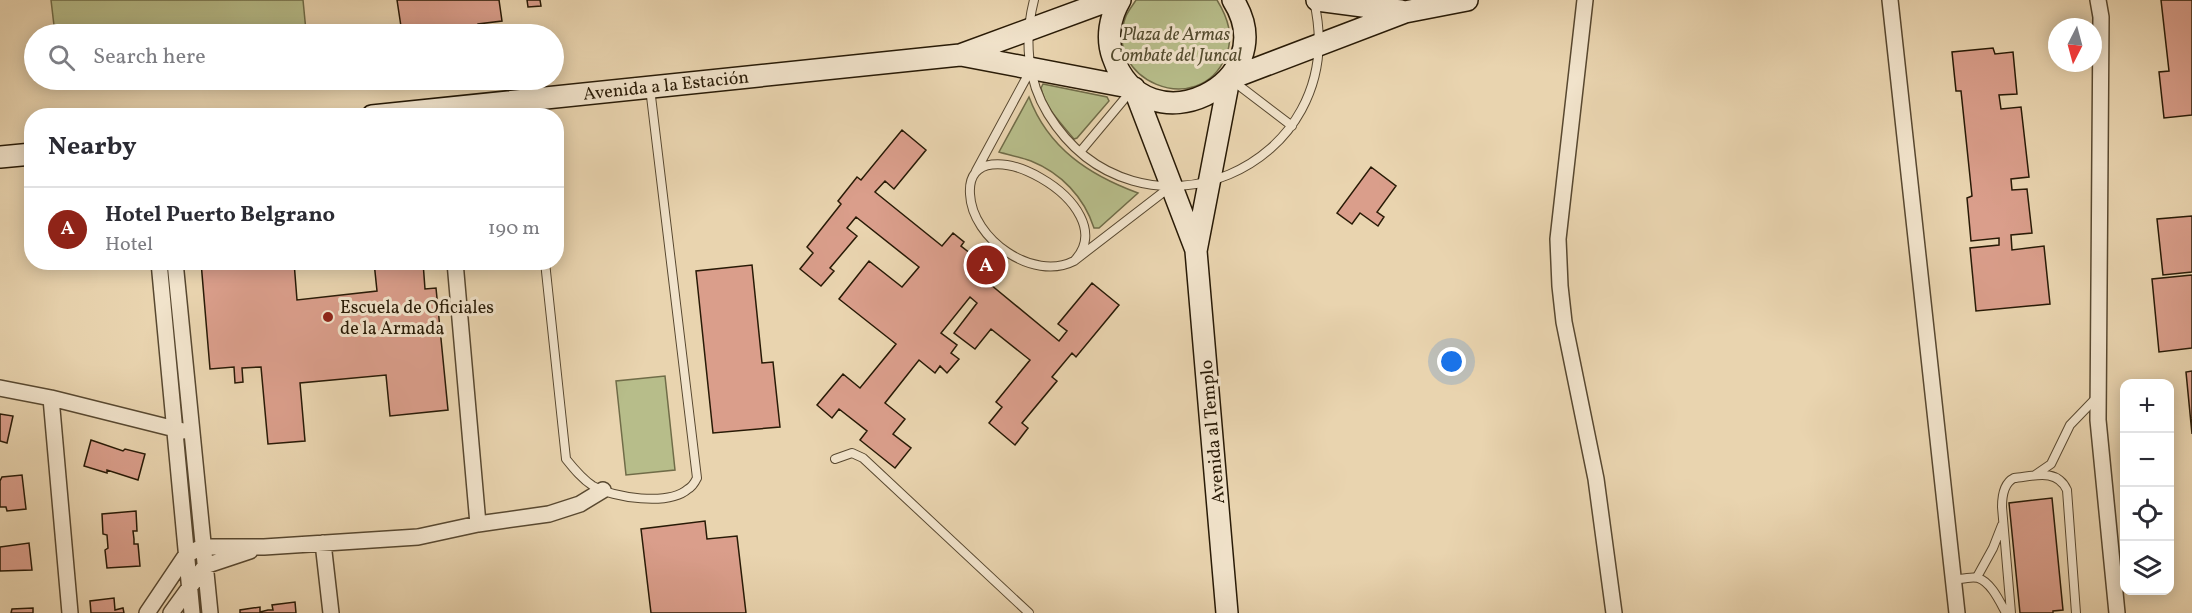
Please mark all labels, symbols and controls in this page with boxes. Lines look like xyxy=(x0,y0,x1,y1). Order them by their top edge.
north arrow xyxy=(2048,18,2102,72)
park label: Plaza de Armas Combate del Juncal xyxy=(1110,23,1243,69)
search box xyxy=(24,24,564,90)
icon: search xyxy=(45,41,78,74)
text: Search here xyxy=(93,42,206,73)
street label: Avenida a la Estación xyxy=(582,65,750,108)
text: Nearby xyxy=(48,129,137,165)
text: Hotel Puerto Belgrano xyxy=(105,200,335,231)
text: A xyxy=(60,215,75,243)
text: 190 m xyxy=(488,215,540,243)
text: Hotel xyxy=(105,231,153,259)
pin: A xyxy=(966,242,1006,288)
place label: Escuela de Oficiales de la Armada xyxy=(340,296,494,342)
marker: Escuela de Oficiales de la Armada xyxy=(321,310,335,324)
your location xyxy=(1437,347,1466,376)
street label: Avenida al Templo xyxy=(1195,359,1232,505)
map controls xyxy=(2120,379,2174,595)
button: + xyxy=(2120,379,2174,433)
button: − xyxy=(2120,433,2174,487)
button: locate xyxy=(2120,487,2174,541)
button: layers xyxy=(2120,541,2174,595)

